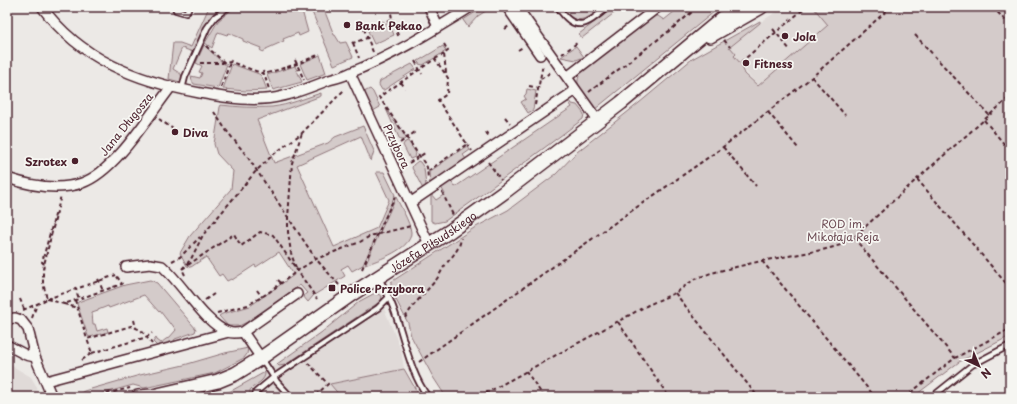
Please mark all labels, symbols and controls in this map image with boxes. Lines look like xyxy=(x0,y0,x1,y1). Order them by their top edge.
place label: Bank Pekao xyxy=(355,17,422,34)
marker: Bank Pekao xyxy=(342,20,352,30)
place label: Jola xyxy=(793,28,817,45)
marker: Jola xyxy=(780,31,790,41)
place label: Fitness xyxy=(754,55,793,72)
marker: Fitness xyxy=(741,58,751,68)
street label: Jana Długosza xyxy=(95,89,157,159)
street label: Przybora xyxy=(379,121,415,171)
place label: Diva xyxy=(183,124,209,141)
marker: Diva xyxy=(170,127,180,137)
place label: Szrotex xyxy=(25,153,67,170)
marker: Szrotex xyxy=(70,156,80,166)
street label: Józefa Piłsudskiego xyxy=(385,206,480,277)
park label: ROD im. Mikołaja Reja xyxy=(807,215,879,245)
place label: Police Przybora xyxy=(340,280,425,297)
marker: Police Przybora xyxy=(327,283,337,293)
north arrow xyxy=(959,346,999,386)
text: N xyxy=(977,364,995,383)

